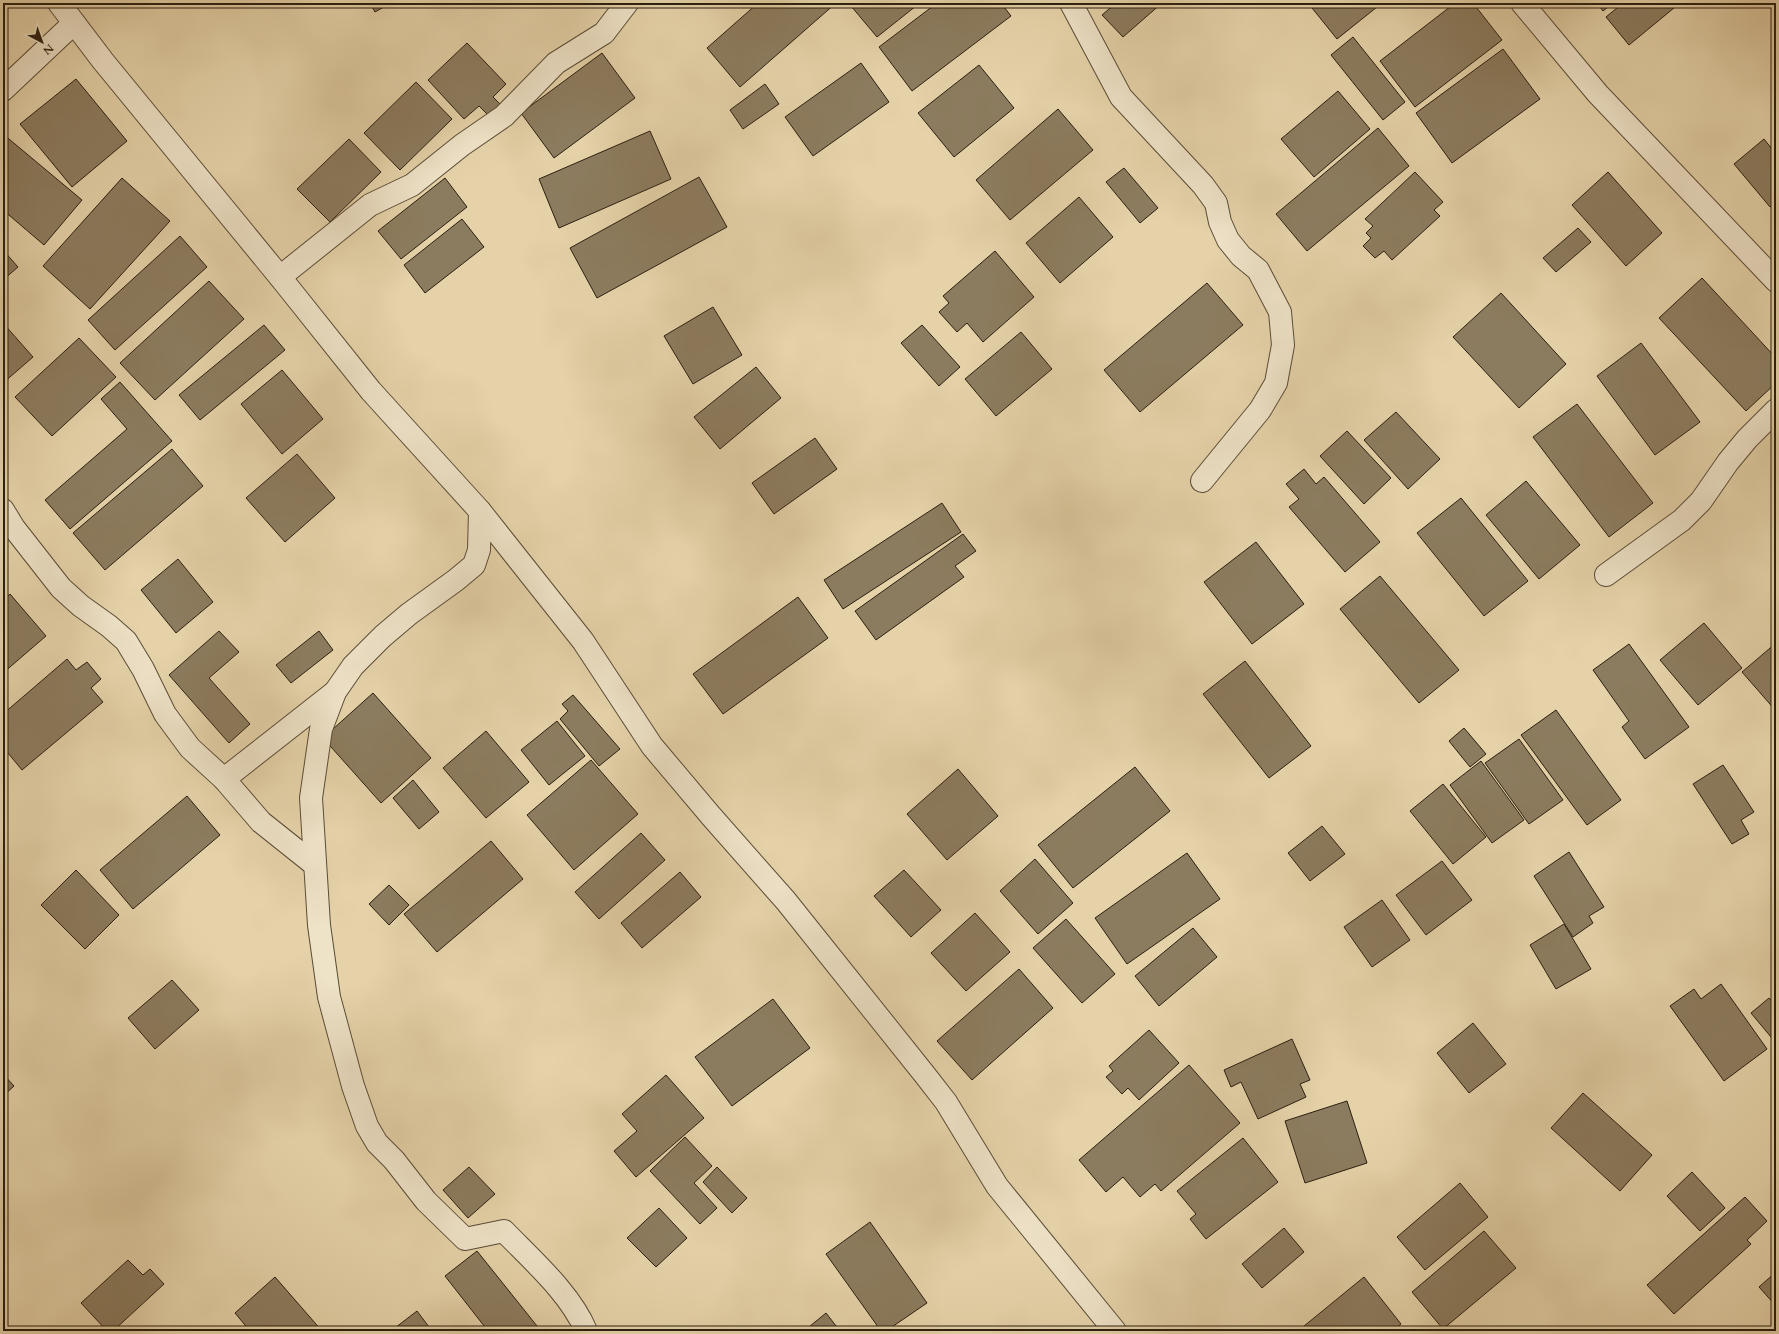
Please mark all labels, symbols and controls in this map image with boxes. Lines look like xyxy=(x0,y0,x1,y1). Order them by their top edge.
north arrow xyxy=(22,22,62,62)
text: N xyxy=(39,40,57,58)

